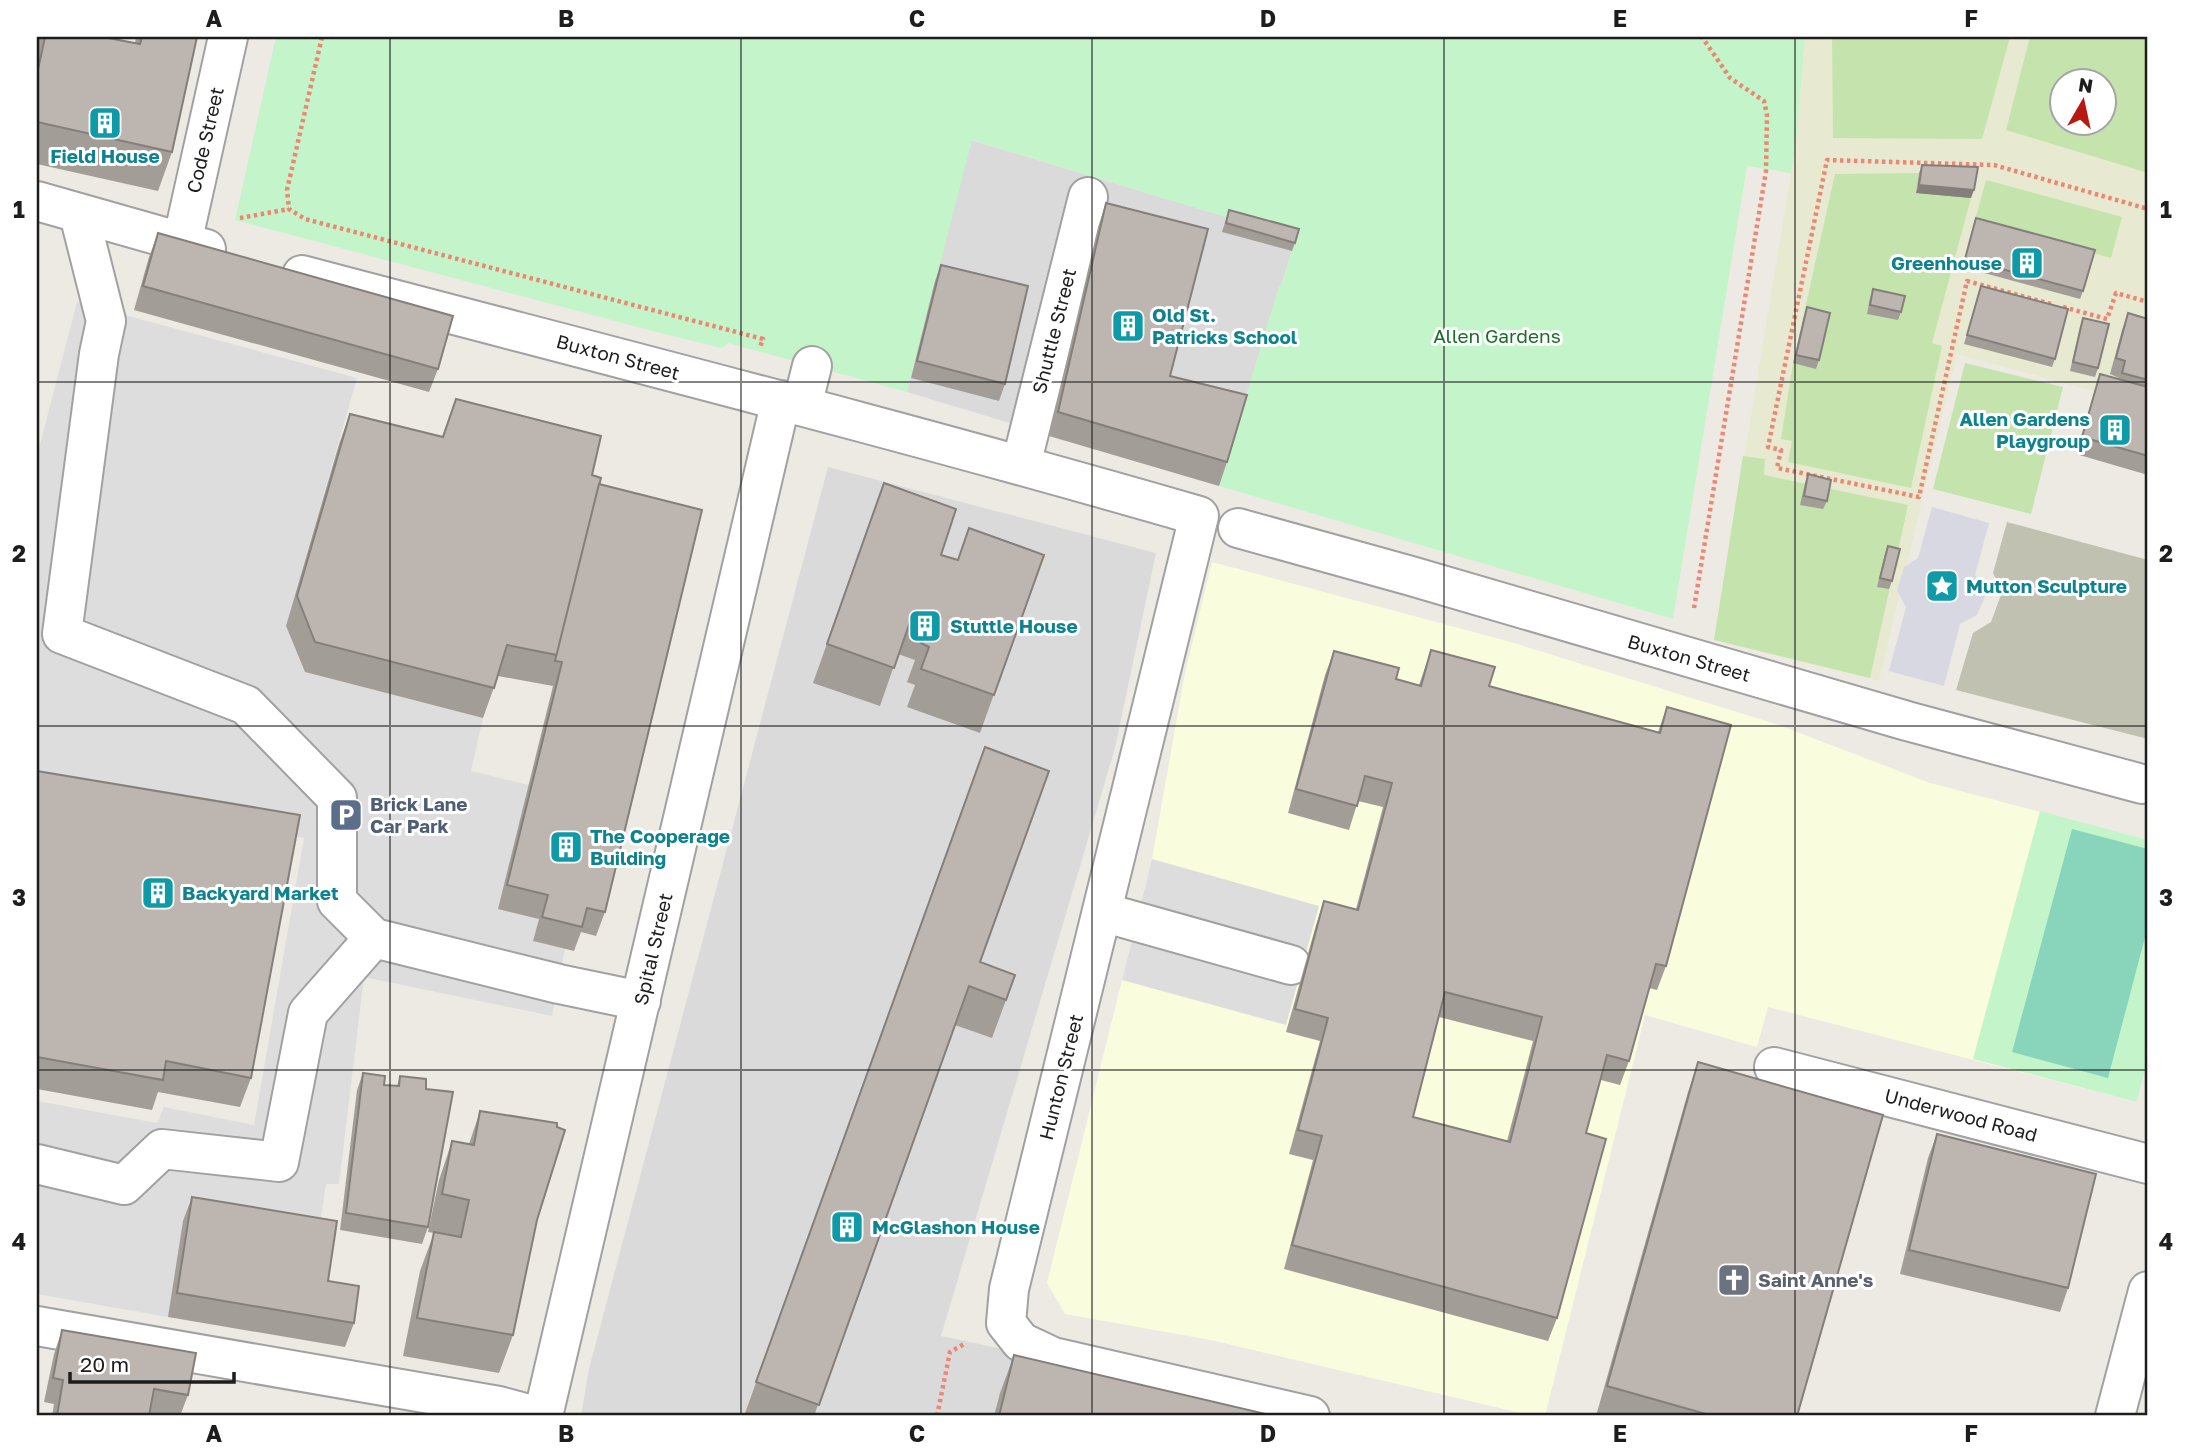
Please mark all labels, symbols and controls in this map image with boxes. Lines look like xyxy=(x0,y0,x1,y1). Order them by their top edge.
text: A xyxy=(206,4,223,32)
text: B xyxy=(558,4,574,32)
text: C xyxy=(909,4,925,32)
text: D xyxy=(1260,4,1276,32)
text: E xyxy=(1613,4,1627,32)
text: F xyxy=(1964,4,1978,32)
north arrow xyxy=(2048,66,2118,136)
text: N xyxy=(2077,72,2095,97)
street label: Code Street xyxy=(181,85,228,195)
building icon: Field House xyxy=(86,104,124,142)
place label: Field House xyxy=(50,144,160,167)
text: 1 xyxy=(13,195,25,223)
text: 1 xyxy=(2160,195,2172,223)
building icon: Greenhouse xyxy=(2008,244,2046,282)
place label: Greenhouse xyxy=(1891,251,2002,274)
street label: Shuttle Street xyxy=(1027,266,1080,396)
place label: Old St. Patricks School xyxy=(1152,303,1297,348)
building icon: Old St. Patricks School xyxy=(1109,307,1147,345)
park label: Allen Gardens xyxy=(1433,324,1561,347)
street label: Buxton Street xyxy=(554,329,682,384)
place label: Allen Gardens Playgroup xyxy=(1959,407,2090,452)
building icon: Allen Gardens Playgroup xyxy=(2096,411,2134,449)
text: 2 xyxy=(12,539,26,567)
text: 2 xyxy=(2159,539,2173,567)
place icon: Mutton Sculpture xyxy=(1923,567,1961,605)
place label: Mutton Sculpture xyxy=(1966,574,2127,597)
building icon: Stuttle House xyxy=(906,607,944,645)
place label: Stuttle House xyxy=(950,614,1078,637)
street label: Buxton Street xyxy=(1625,629,1753,686)
place label: Brick Lane Car Park xyxy=(370,792,467,837)
parking icon: Brick Lane Car Park xyxy=(327,796,365,834)
place label: The Cooperage Building xyxy=(590,824,730,869)
building icon: The Cooperage Building xyxy=(547,828,585,866)
building icon: Backyard Market xyxy=(139,874,177,912)
place label: Backyard Market xyxy=(182,881,339,904)
text: 3 xyxy=(12,883,26,911)
text: 3 xyxy=(2159,883,2173,911)
street label: Spital Street xyxy=(628,891,677,1007)
street label: Hunton Street xyxy=(1034,1011,1087,1142)
street label: Underwood Road xyxy=(1882,1083,2040,1146)
building icon: McGlashon House xyxy=(828,1208,866,1246)
place label: McGlashon House xyxy=(872,1215,1040,1238)
text: 4 xyxy=(12,1227,26,1255)
text: 4 xyxy=(2159,1227,2173,1255)
church icon: Saint Anne's xyxy=(1715,1261,1753,1299)
place label: Saint Anne's xyxy=(1758,1268,1874,1291)
scale bar xyxy=(70,1341,234,1385)
text: 20 m xyxy=(80,1351,129,1377)
text: A xyxy=(206,1419,223,1447)
text: B xyxy=(558,1419,574,1447)
text: C xyxy=(909,1419,925,1447)
text: D xyxy=(1260,1419,1276,1447)
text: E xyxy=(1613,1419,1627,1447)
text: F xyxy=(1964,1419,1978,1447)

